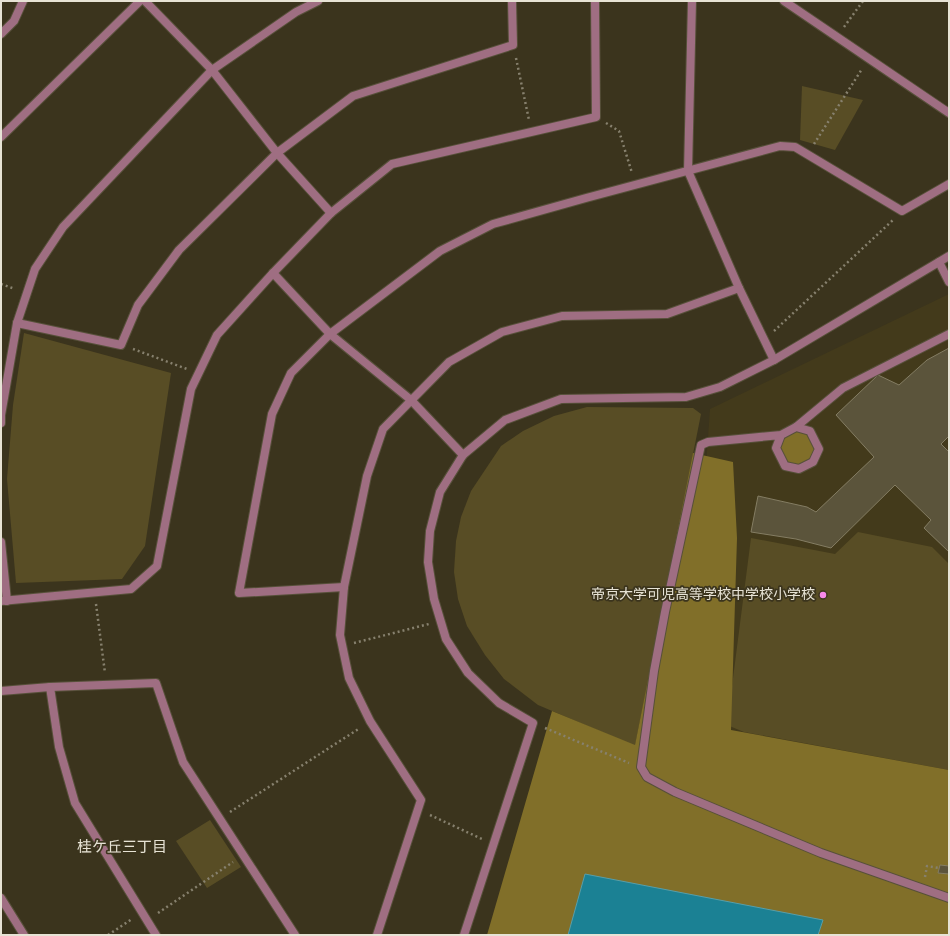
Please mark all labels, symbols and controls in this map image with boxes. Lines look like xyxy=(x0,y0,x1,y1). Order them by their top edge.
place label: 帝京大学可児高等学校中学校小学校 xyxy=(591,586,815,602)
marker: 帝京大学可児高等学校中学校小学校 xyxy=(818,590,828,600)
district label: 桂ケ丘三丁目 xyxy=(77,839,167,855)

